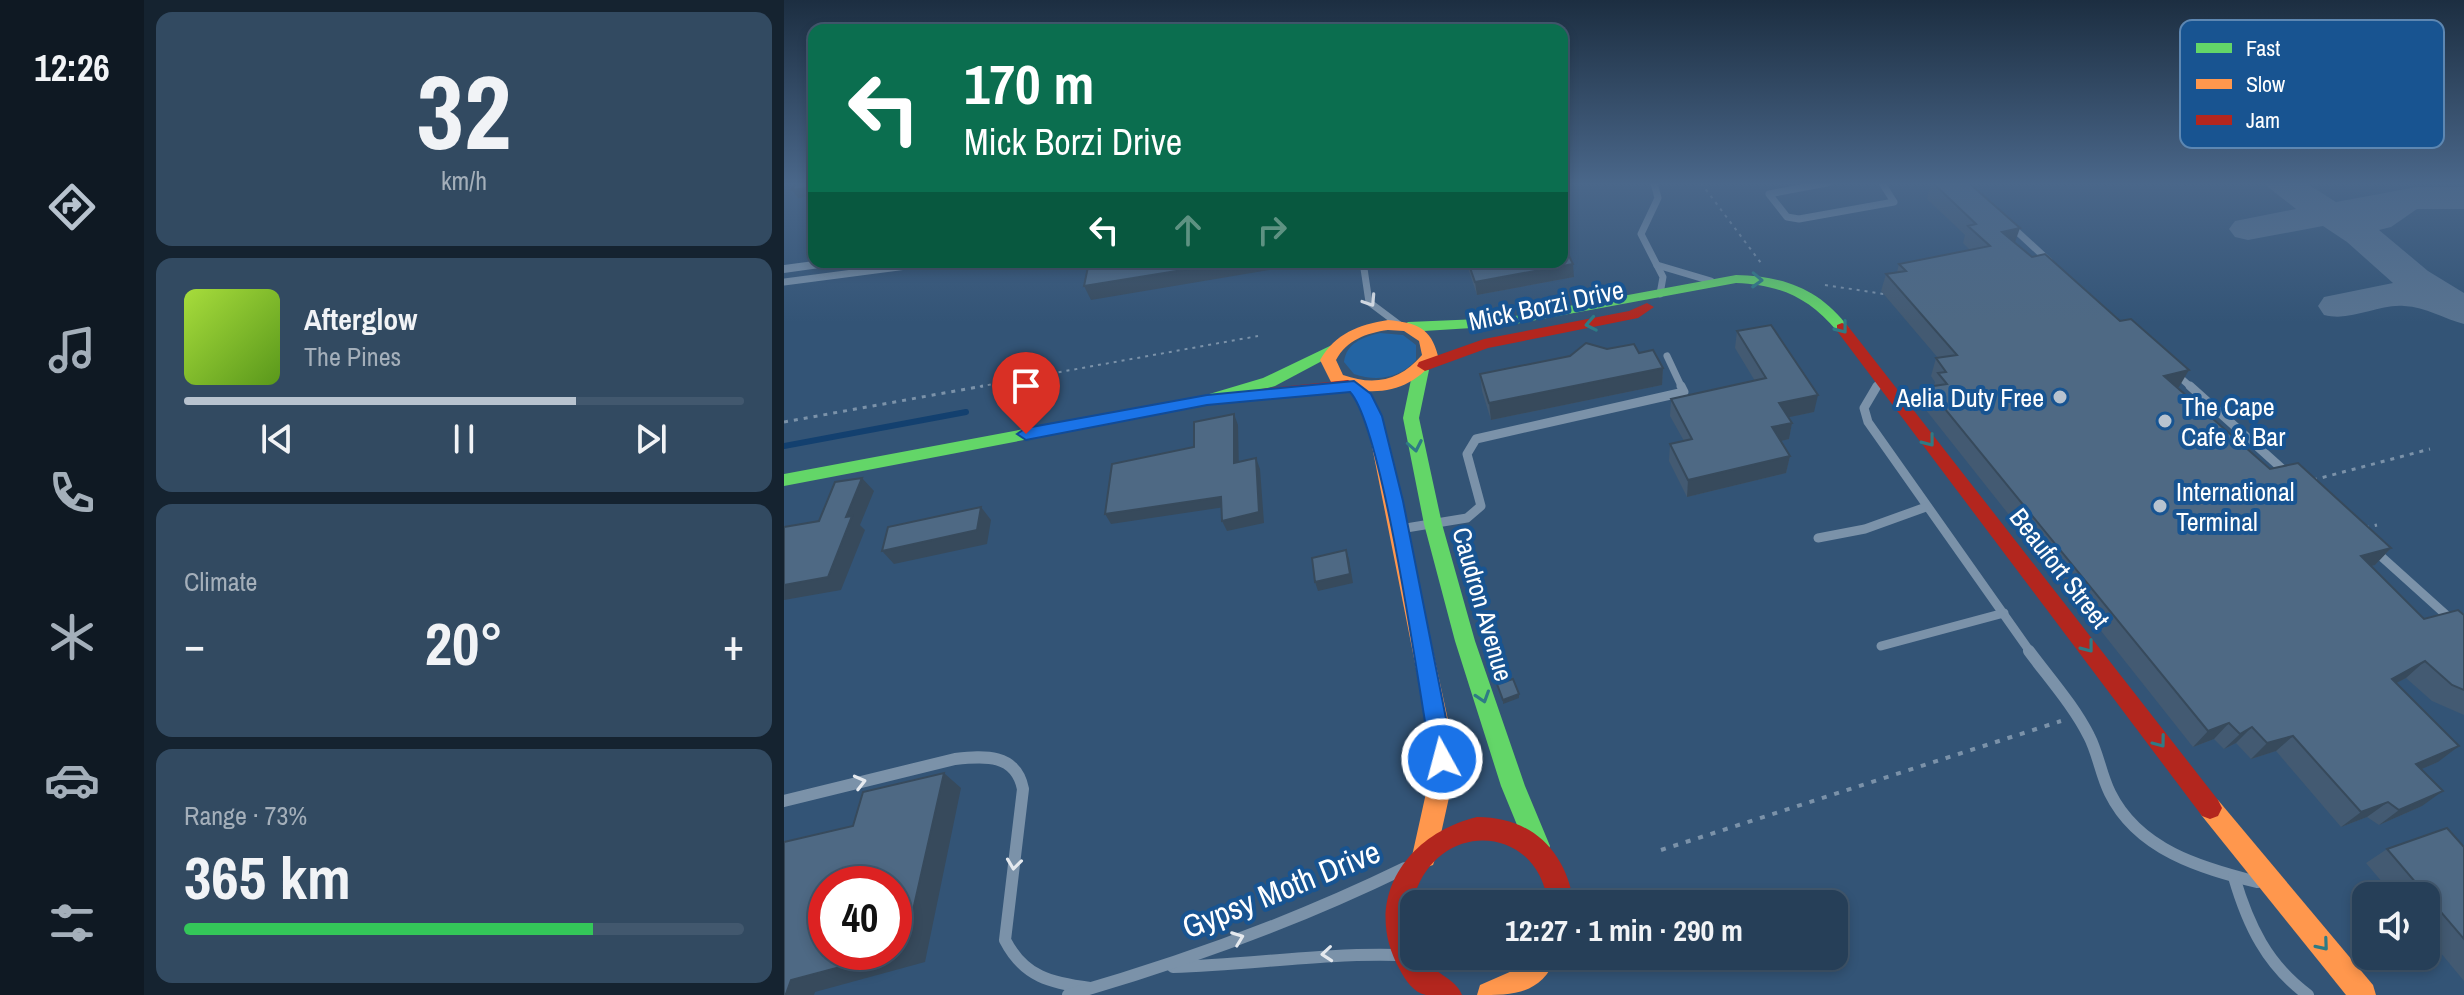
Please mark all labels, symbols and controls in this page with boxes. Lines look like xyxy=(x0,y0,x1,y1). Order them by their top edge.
legend xyxy=(2180,20,2444,148)
text: Fast xyxy=(2246,33,2280,63)
text: 32 xyxy=(417,41,511,181)
text: 12:26 xyxy=(34,44,110,92)
text: 170 m xyxy=(964,46,1094,121)
icon: left xyxy=(832,56,936,160)
text: Slow xyxy=(2246,69,2285,99)
text: Jam xyxy=(2246,105,2280,135)
text: Mick Borzi Drive xyxy=(964,118,1182,166)
text: km/h xyxy=(441,163,487,198)
icon: directions xyxy=(44,179,100,235)
icon: left xyxy=(1082,208,1126,252)
icon: ahead xyxy=(1166,208,1210,252)
icon: right xyxy=(1250,208,1294,252)
one-way arrow xyxy=(1751,271,1764,288)
street label: Mick Borzi Drive xyxy=(1465,272,1627,338)
one-way arrow xyxy=(1360,292,1375,306)
text: Afterglow xyxy=(304,299,417,339)
one-way arrow xyxy=(1585,315,1598,332)
one-way arrow xyxy=(1832,319,1847,333)
icon: music xyxy=(44,322,100,378)
text: The Pines xyxy=(304,339,401,374)
pin xyxy=(992,352,1060,434)
icon: arrive xyxy=(1004,364,1048,408)
place label: Aelia Duty Free xyxy=(1895,380,2044,415)
marker: Aelia Duty Free xyxy=(2051,388,2069,406)
place label: The Cape Cafe & Bar xyxy=(2181,389,2285,454)
marker: The Cape Cafe & Bar xyxy=(2156,412,2174,430)
icon: previous xyxy=(255,417,299,461)
icon: pause xyxy=(442,417,486,461)
icon: next xyxy=(629,417,673,461)
one-way arrow xyxy=(1919,432,1933,447)
one-way arrow xyxy=(1406,439,1423,453)
icon: phone xyxy=(44,465,100,521)
place label: International Terminal xyxy=(2176,474,2295,539)
marker: International Terminal xyxy=(2151,497,2169,515)
street label: Beaufort Street xyxy=(2002,501,2118,635)
street label: Caudron Avenue xyxy=(1444,523,1522,685)
text: Climate xyxy=(184,564,257,599)
text: 20° xyxy=(425,603,503,684)
icon: climate xyxy=(44,609,100,665)
text: − xyxy=(184,614,205,674)
text: + xyxy=(723,614,744,674)
one-way arrow xyxy=(2078,638,2092,653)
one-way arrow xyxy=(1474,689,1490,703)
position arrow xyxy=(1400,717,1484,801)
one-way arrow xyxy=(2151,734,2165,748)
icon: car xyxy=(44,752,100,808)
one-way arrow xyxy=(852,774,866,791)
text: Range · 73% xyxy=(184,798,307,833)
street label: Gypsy Moth Drive xyxy=(1176,830,1386,948)
text: 365 km xyxy=(184,837,351,918)
one-way arrow xyxy=(1006,857,1023,871)
speed limit sign: 40 xyxy=(808,866,912,970)
map controls xyxy=(2352,882,2440,970)
button: sound xyxy=(2352,882,2440,970)
icon: filters xyxy=(44,895,100,951)
text: 12:27 · 1 min · 290 m xyxy=(1505,910,1743,950)
one-way arrow xyxy=(1230,931,1244,948)
one-way arrow xyxy=(2313,936,2328,950)
one-way arrow xyxy=(1320,945,1333,962)

